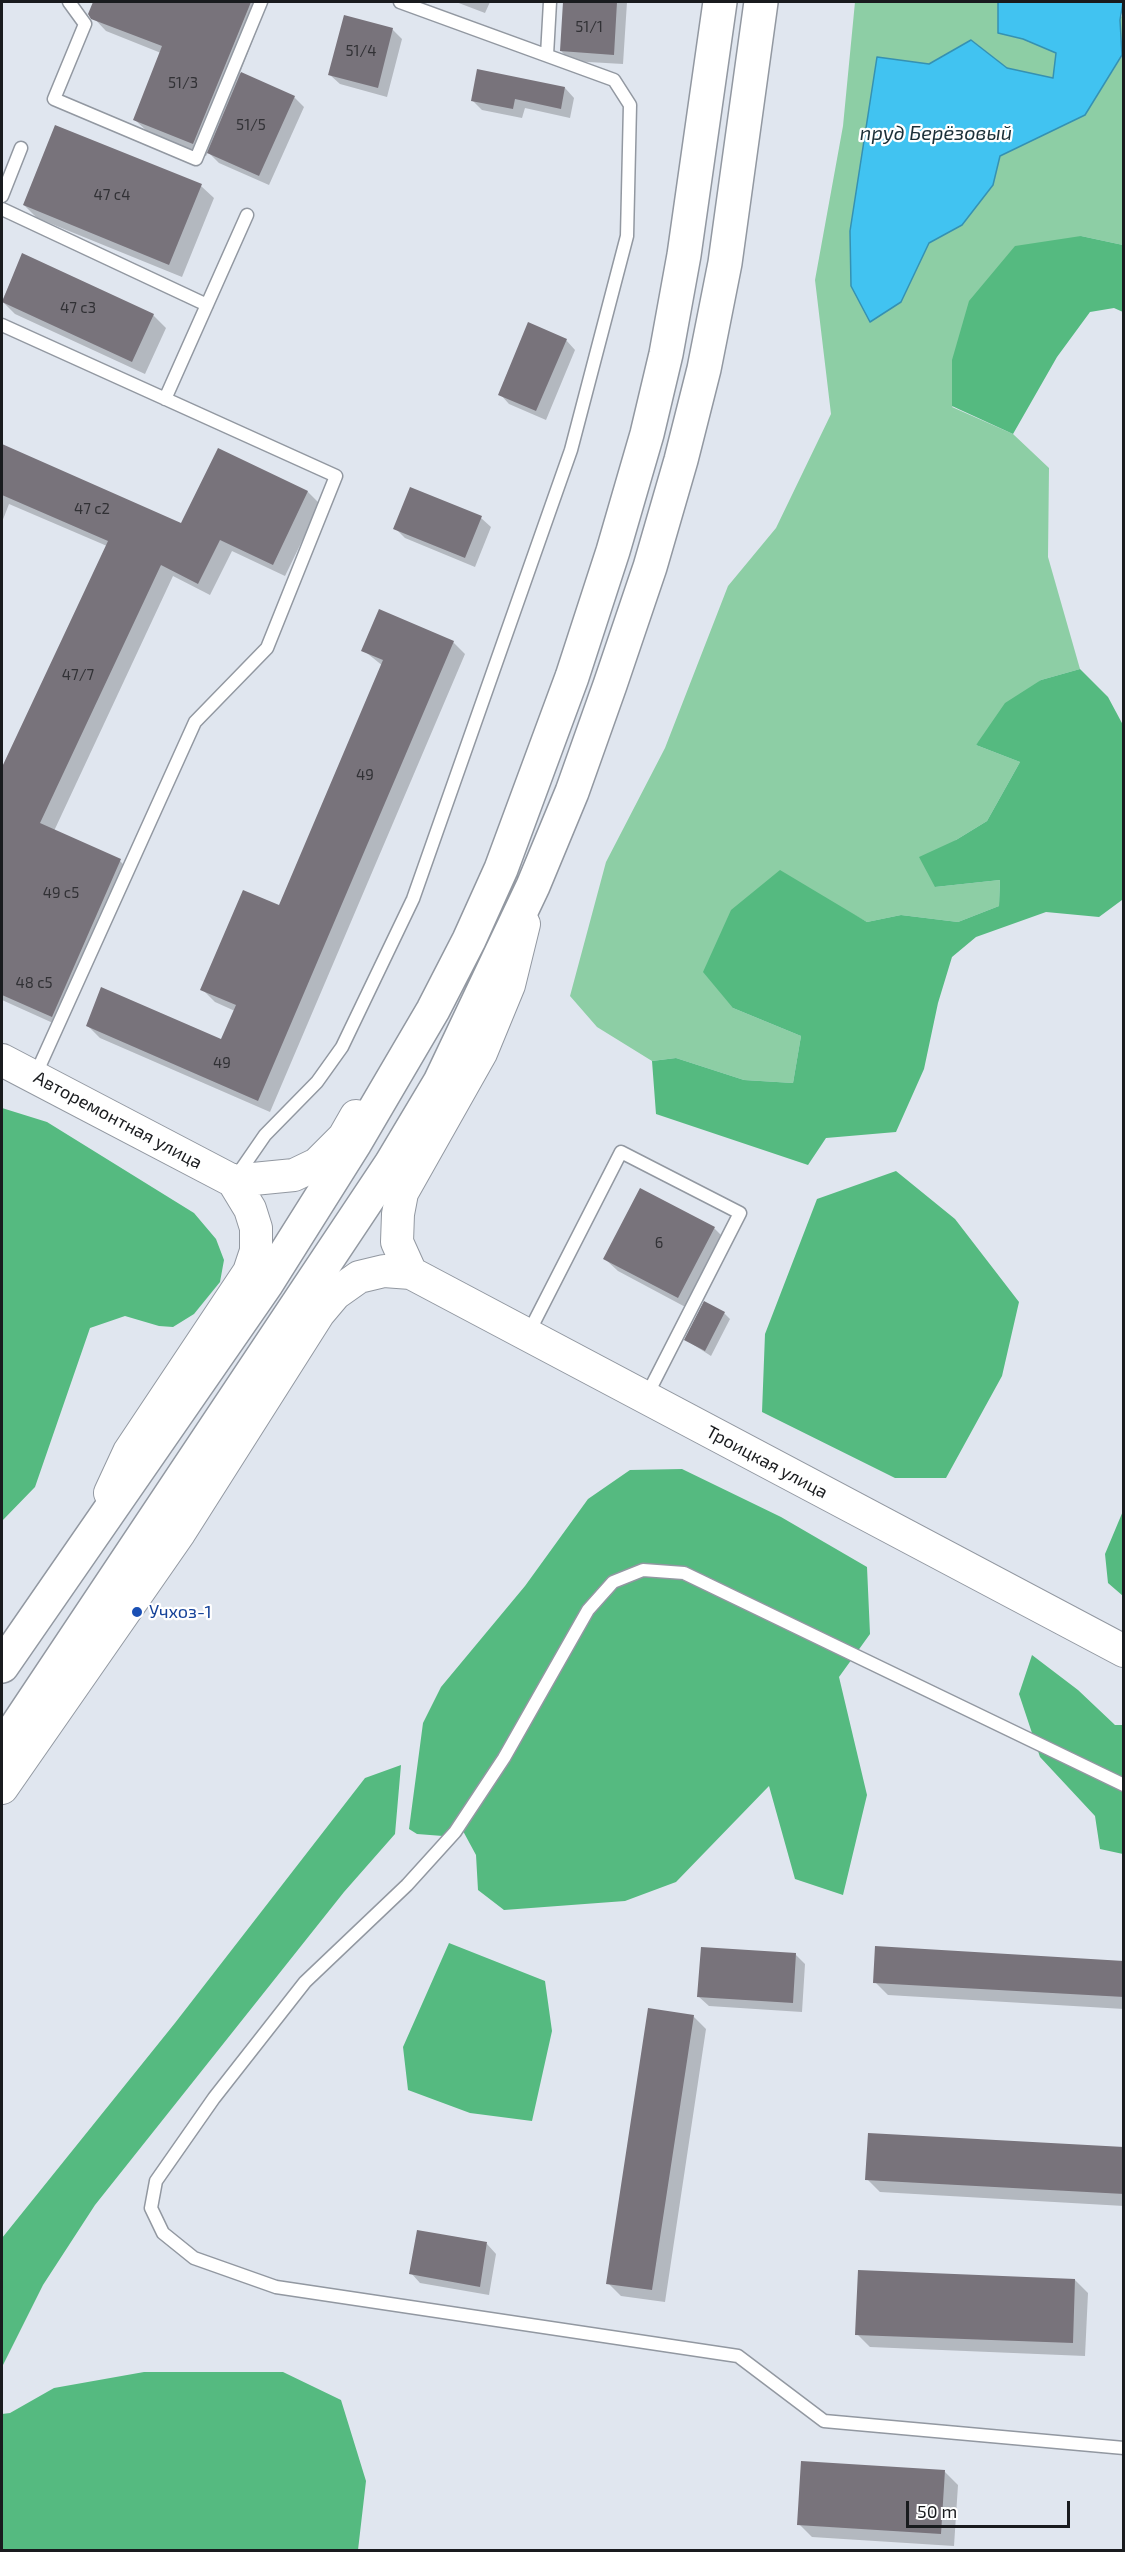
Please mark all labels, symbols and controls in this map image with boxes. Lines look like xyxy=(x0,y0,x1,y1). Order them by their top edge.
house number: 51/1 xyxy=(575,18,603,36)
house number: 51/4 xyxy=(346,42,376,60)
house number: 51/3 xyxy=(168,74,198,92)
house number: 51/5 xyxy=(236,116,266,134)
water label: пруд Берёзовый xyxy=(860,121,1012,145)
house number: 47 с4 xyxy=(94,186,130,204)
house number: 47 с3 xyxy=(60,299,96,317)
house number: 47 с2 xyxy=(74,500,110,518)
house number: 47/7 xyxy=(62,666,94,684)
house number: 49 xyxy=(356,766,374,784)
house number: 49 с5 xyxy=(43,884,79,902)
house number: 48 с5 xyxy=(15,974,53,992)
house number: 49 xyxy=(213,1054,231,1072)
street label: Авторемонтная улица xyxy=(30,1066,206,1174)
house number: 6 xyxy=(655,1234,663,1252)
street label: Троицкая улица xyxy=(703,1421,831,1503)
place label: Учхоз-1 xyxy=(149,1601,212,1623)
marker: Учхоз-1 xyxy=(130,1605,144,1619)
scale bar xyxy=(909,2489,1072,2527)
text: 50 m xyxy=(917,2500,957,2522)

